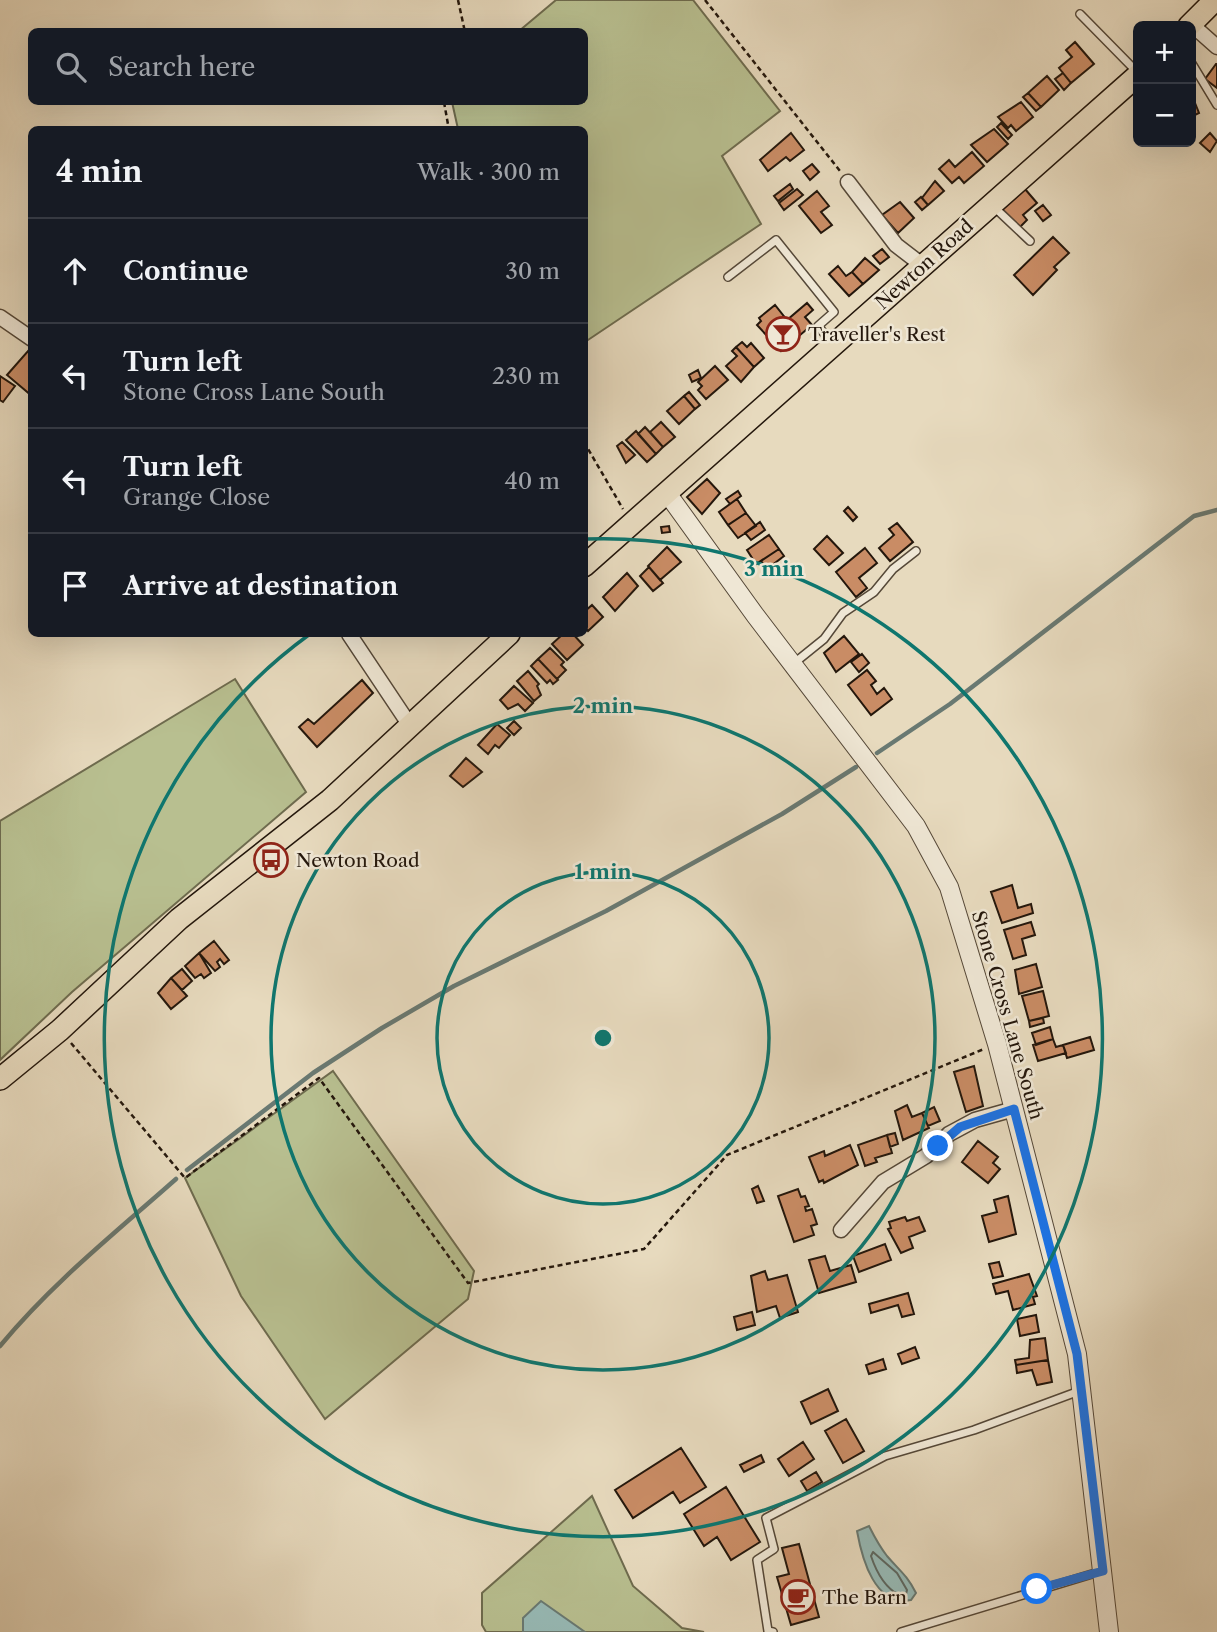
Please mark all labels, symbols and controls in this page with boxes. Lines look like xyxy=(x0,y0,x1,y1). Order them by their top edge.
map controls xyxy=(1133,21,1196,147)
button: + xyxy=(1133,21,1196,84)
search box xyxy=(28,28,588,105)
icon: search xyxy=(52,48,90,86)
text: Search here xyxy=(108,51,255,83)
button: − xyxy=(1133,84,1196,147)
text: 4 min xyxy=(56,153,142,190)
text: Walk · 300 m xyxy=(417,158,560,186)
street label: Newton Road xyxy=(871,214,978,314)
icon: ahead xyxy=(56,252,94,290)
text: Continue xyxy=(123,255,248,287)
text: 30 m xyxy=(505,257,560,285)
bar icon: Traveller's Rest xyxy=(764,315,802,353)
place label: Traveller's Rest xyxy=(808,323,946,346)
text: Turn left xyxy=(123,346,242,378)
icon: left xyxy=(56,357,94,395)
text: 230 m xyxy=(492,362,560,390)
text: Stone Cross Lane South xyxy=(123,378,385,406)
text: Turn left xyxy=(123,451,242,483)
icon: left xyxy=(56,462,94,500)
text: 40 m xyxy=(505,467,560,495)
text: Grange Close xyxy=(123,483,270,511)
text: 3 min xyxy=(744,556,805,581)
icon: arrive xyxy=(56,567,94,605)
text: Arrive at destination xyxy=(123,570,398,602)
text: 2 min xyxy=(573,693,634,718)
bus stop icon: Newton Road xyxy=(252,841,290,879)
place label: Newton Road xyxy=(296,849,420,872)
text: 1 min xyxy=(574,859,632,884)
street label: Stone Cross Lane South xyxy=(967,908,1048,1122)
centre of rings xyxy=(591,1026,615,1050)
route end xyxy=(922,1130,953,1161)
route start xyxy=(1021,1573,1052,1604)
cafe icon: The Barn xyxy=(779,1578,817,1616)
place label: The Barn xyxy=(822,1586,907,1609)

